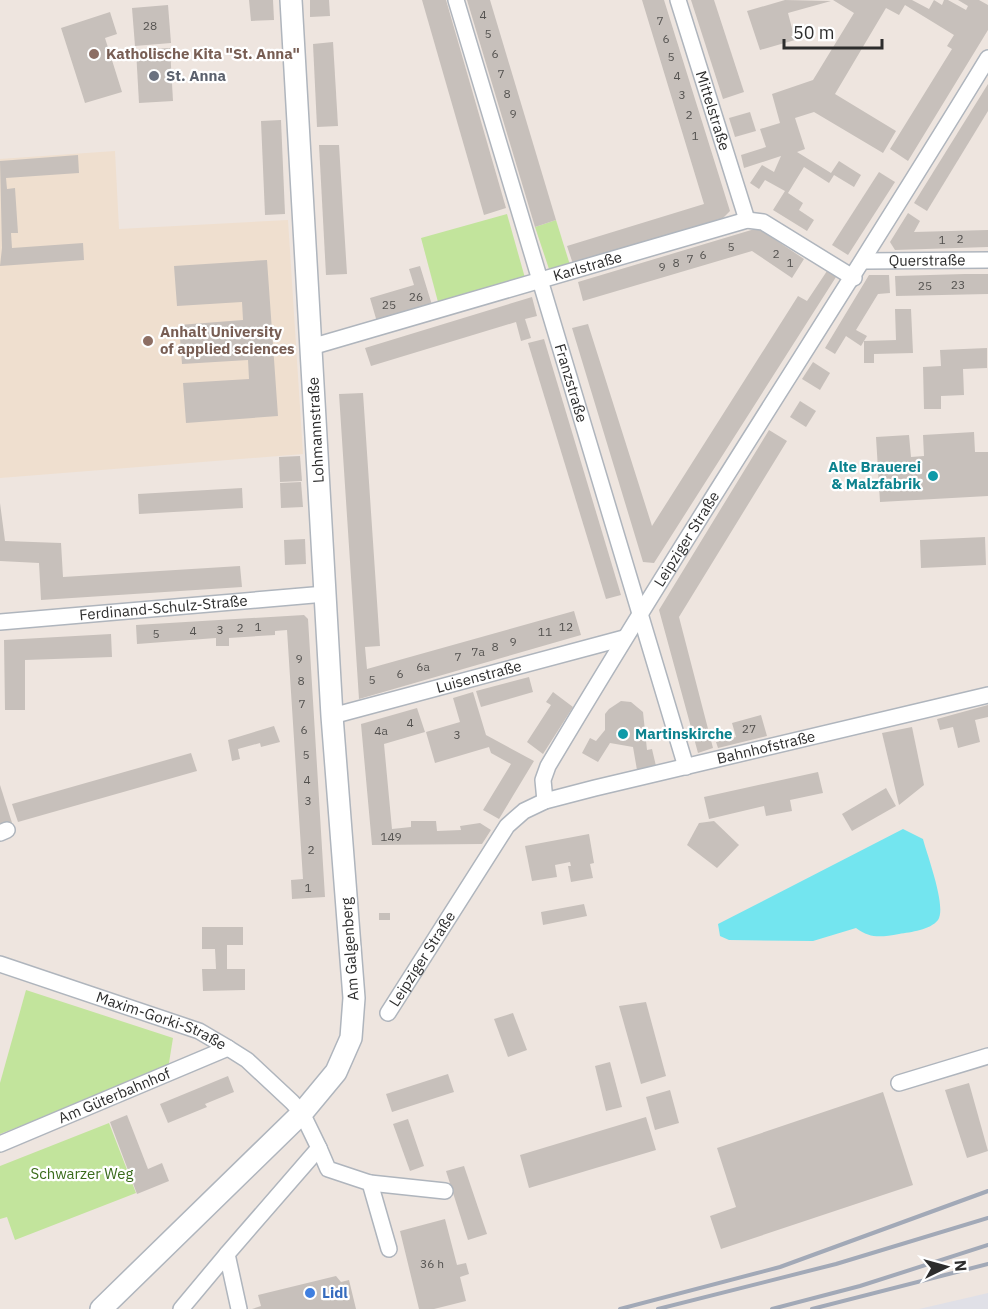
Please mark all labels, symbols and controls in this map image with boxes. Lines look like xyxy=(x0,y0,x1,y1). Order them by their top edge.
house number: 4 xyxy=(479,7,487,22)
scale bar xyxy=(784,12,882,50)
house number: 7 xyxy=(656,13,664,28)
house number: 28 xyxy=(143,18,157,33)
text: 50 m xyxy=(793,21,835,44)
house number: 5 xyxy=(484,26,492,41)
house number: 6 xyxy=(662,31,670,46)
place label: Katholische Kita "St. Anna" xyxy=(106,44,300,63)
house number: 6 xyxy=(491,46,499,61)
marker: Katholische Kita "St. Anna" xyxy=(87,47,101,61)
house number: 5 xyxy=(667,49,675,64)
place label: St. Anna xyxy=(166,66,226,85)
house number: 7 xyxy=(497,66,505,81)
house number: 4 xyxy=(673,68,681,83)
street label: Mittelstraße xyxy=(692,68,735,153)
marker: St. Anna xyxy=(147,69,161,83)
house number: 8 xyxy=(503,86,511,101)
house number: 3 xyxy=(678,87,686,102)
house number: 9 xyxy=(509,106,517,121)
house number: 2 xyxy=(685,107,693,122)
house number: 1 xyxy=(691,128,699,143)
house number: 2 xyxy=(956,231,964,246)
house number: 1 xyxy=(938,232,946,247)
house number: 5 xyxy=(727,239,735,254)
house number: 2 xyxy=(772,246,780,261)
street label: Karlstraße xyxy=(551,247,624,285)
house number: 6 xyxy=(699,247,707,262)
street label: Querstraße xyxy=(889,250,965,270)
house number: 7 xyxy=(686,251,694,266)
house number: 8 xyxy=(672,255,680,270)
house number: 1 xyxy=(786,255,794,270)
house number: 9 xyxy=(658,259,666,274)
house number: 23 xyxy=(951,277,965,292)
house number: 25 xyxy=(918,278,932,293)
house number: 26 xyxy=(409,289,423,304)
house number: 25 xyxy=(382,297,396,312)
place label: Anhalt University of applied sciences xyxy=(160,322,295,358)
marker: Anhalt University of applied sciences xyxy=(141,334,155,348)
street label: Franzstraße xyxy=(551,342,592,424)
street label: Lohmannstraße xyxy=(303,377,328,484)
place label: Alte Brauerei & Malzfabrik xyxy=(828,457,921,493)
marker: Alte Brauerei & Malzfabrik xyxy=(926,469,940,483)
street label: Leipziger Straße xyxy=(649,487,723,590)
street label: Ferdinand-Schulz-Straße xyxy=(78,591,248,624)
house number: 1 xyxy=(254,619,262,634)
house number: 12 xyxy=(559,619,573,634)
house number: 2 xyxy=(236,620,244,635)
house number: 3 xyxy=(216,622,224,637)
house number: 4 xyxy=(189,623,197,638)
house number: 11 xyxy=(538,624,552,639)
house number: 5 xyxy=(152,626,160,641)
house number: 9 xyxy=(509,634,517,649)
house number: 8 xyxy=(491,639,499,654)
house number: 7a xyxy=(471,644,485,659)
house number: 7 xyxy=(454,649,462,664)
house number: 9 xyxy=(295,651,303,666)
street label: Luisenstraße xyxy=(434,656,523,697)
house number: 6a xyxy=(416,659,430,674)
house number: 6 xyxy=(396,666,404,681)
house number: 5 xyxy=(368,672,376,687)
house number: 8 xyxy=(297,673,305,688)
house number: 7 xyxy=(298,696,306,711)
house number: 4 xyxy=(406,715,414,730)
house number: 27 xyxy=(742,721,756,736)
house number: 6 xyxy=(300,722,308,737)
house number: 4a xyxy=(374,723,388,738)
place label: Martinskirche xyxy=(635,724,733,743)
street label: Bahnhofstraße xyxy=(715,726,817,768)
house number: 3 xyxy=(453,727,461,742)
marker: Martinskirche xyxy=(616,727,630,741)
house number: 5 xyxy=(302,747,310,762)
house number: 4 xyxy=(303,772,311,787)
house number: 3 xyxy=(304,793,312,808)
house number: 149 xyxy=(380,829,402,844)
house number: 2 xyxy=(307,842,315,857)
house number: 1 xyxy=(304,880,312,895)
street label: Am Galgenberg xyxy=(336,897,363,1001)
street label: Leipziger Straße xyxy=(385,908,459,1010)
street label: Maxim-Gorki-Straße xyxy=(94,987,230,1054)
street label: Am Güterbahnhof xyxy=(55,1063,173,1127)
park label: Schwarzer Weg xyxy=(31,1164,134,1183)
north arrow xyxy=(916,1237,976,1297)
house number: 36 h xyxy=(420,1256,444,1271)
text: N xyxy=(950,1259,971,1272)
place label: Lidl xyxy=(322,1283,348,1302)
marker: Lidl xyxy=(303,1286,317,1300)

